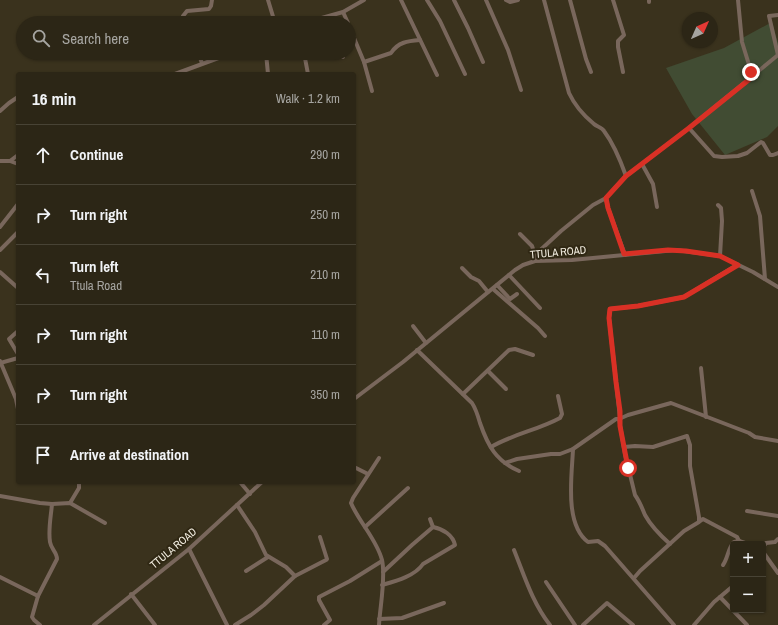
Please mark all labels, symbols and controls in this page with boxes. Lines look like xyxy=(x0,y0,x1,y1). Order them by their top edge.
north arrow xyxy=(682,12,718,48)
search box xyxy=(16,16,356,60)
icon: search xyxy=(30,27,52,49)
text: Search here xyxy=(62,28,129,49)
route end xyxy=(742,63,760,81)
text: 16 min xyxy=(32,87,76,110)
text: Walk · 1.2 km xyxy=(276,90,340,107)
icon: ahead xyxy=(32,144,54,166)
text: Continue xyxy=(70,144,123,165)
text: 290 m xyxy=(310,146,340,163)
icon: right xyxy=(32,204,54,226)
text: Turn right xyxy=(70,204,127,225)
text: 250 m xyxy=(310,206,340,223)
street label: TTULA ROAD xyxy=(529,243,587,261)
text: Turn left xyxy=(70,256,118,277)
icon: left xyxy=(32,264,54,286)
text: 210 m xyxy=(310,266,340,283)
text: Ttula Road xyxy=(70,277,122,294)
icon: right xyxy=(32,324,54,346)
text: Turn right xyxy=(70,324,127,345)
text: 110 m xyxy=(311,326,340,343)
icon: right xyxy=(32,384,54,406)
text: Turn right xyxy=(70,384,127,405)
text: 350 m xyxy=(310,386,340,403)
icon: arrive xyxy=(32,444,54,466)
text: Arrive at destination xyxy=(70,444,189,465)
route start xyxy=(619,459,637,477)
street label: TTULA ROAD xyxy=(147,524,199,572)
map controls xyxy=(730,541,766,613)
button: + xyxy=(730,541,766,577)
button: − xyxy=(730,577,766,613)

